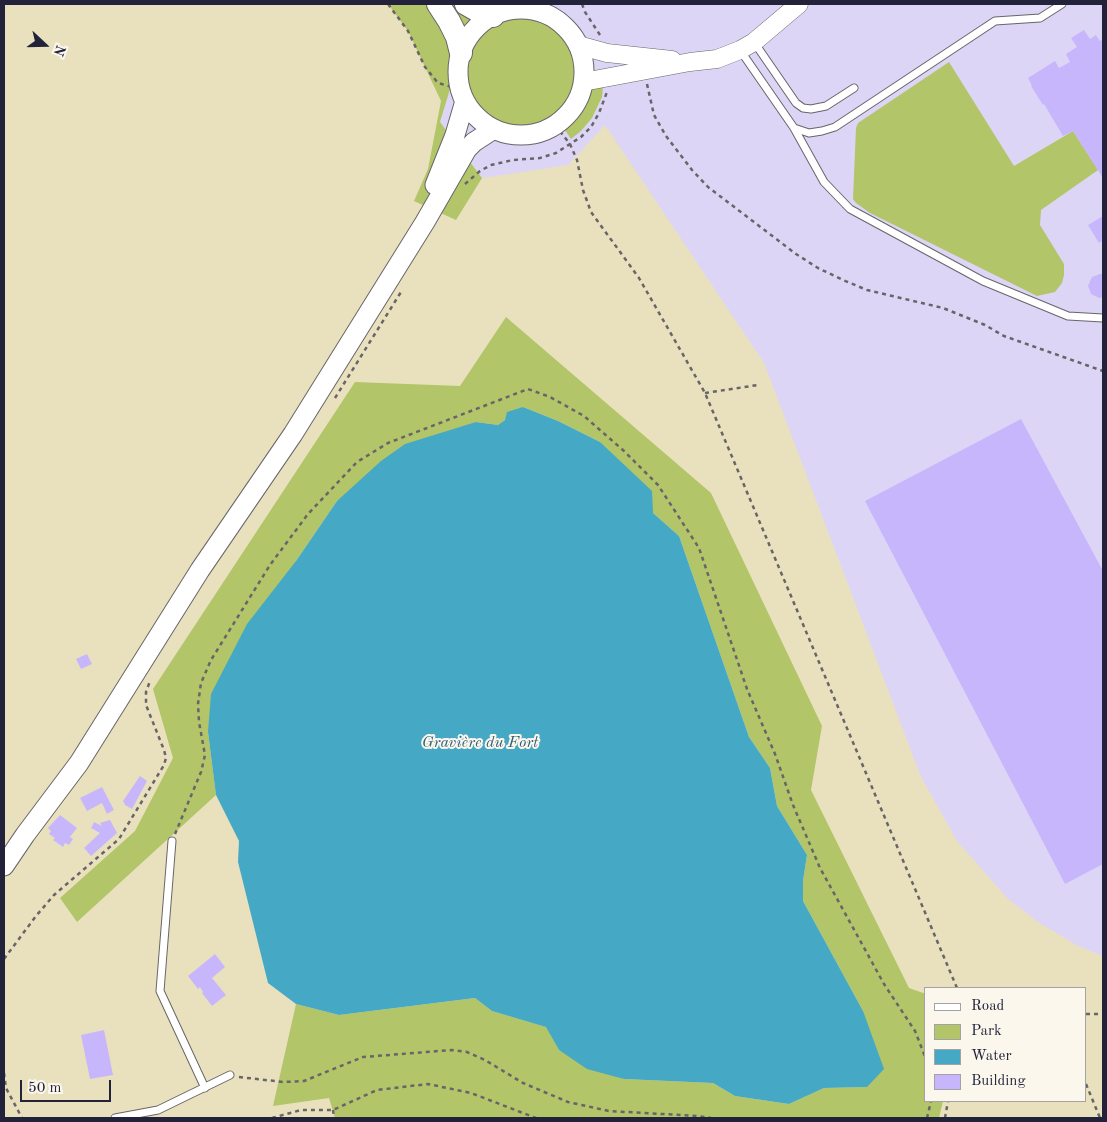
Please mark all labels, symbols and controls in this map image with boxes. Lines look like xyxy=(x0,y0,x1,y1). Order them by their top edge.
north arrow xyxy=(20,20,70,70)
text: N xyxy=(51,43,67,58)
water label: Gravière du Fort xyxy=(422,733,538,753)
legend xyxy=(924,987,1087,1102)
text: Road xyxy=(971,999,1004,1014)
text: Park xyxy=(971,1024,1002,1039)
text: Water xyxy=(971,1049,1012,1064)
scale bar xyxy=(22,1070,114,1102)
text: Building xyxy=(971,1074,1026,1089)
text: 50 m xyxy=(28,1081,62,1096)

